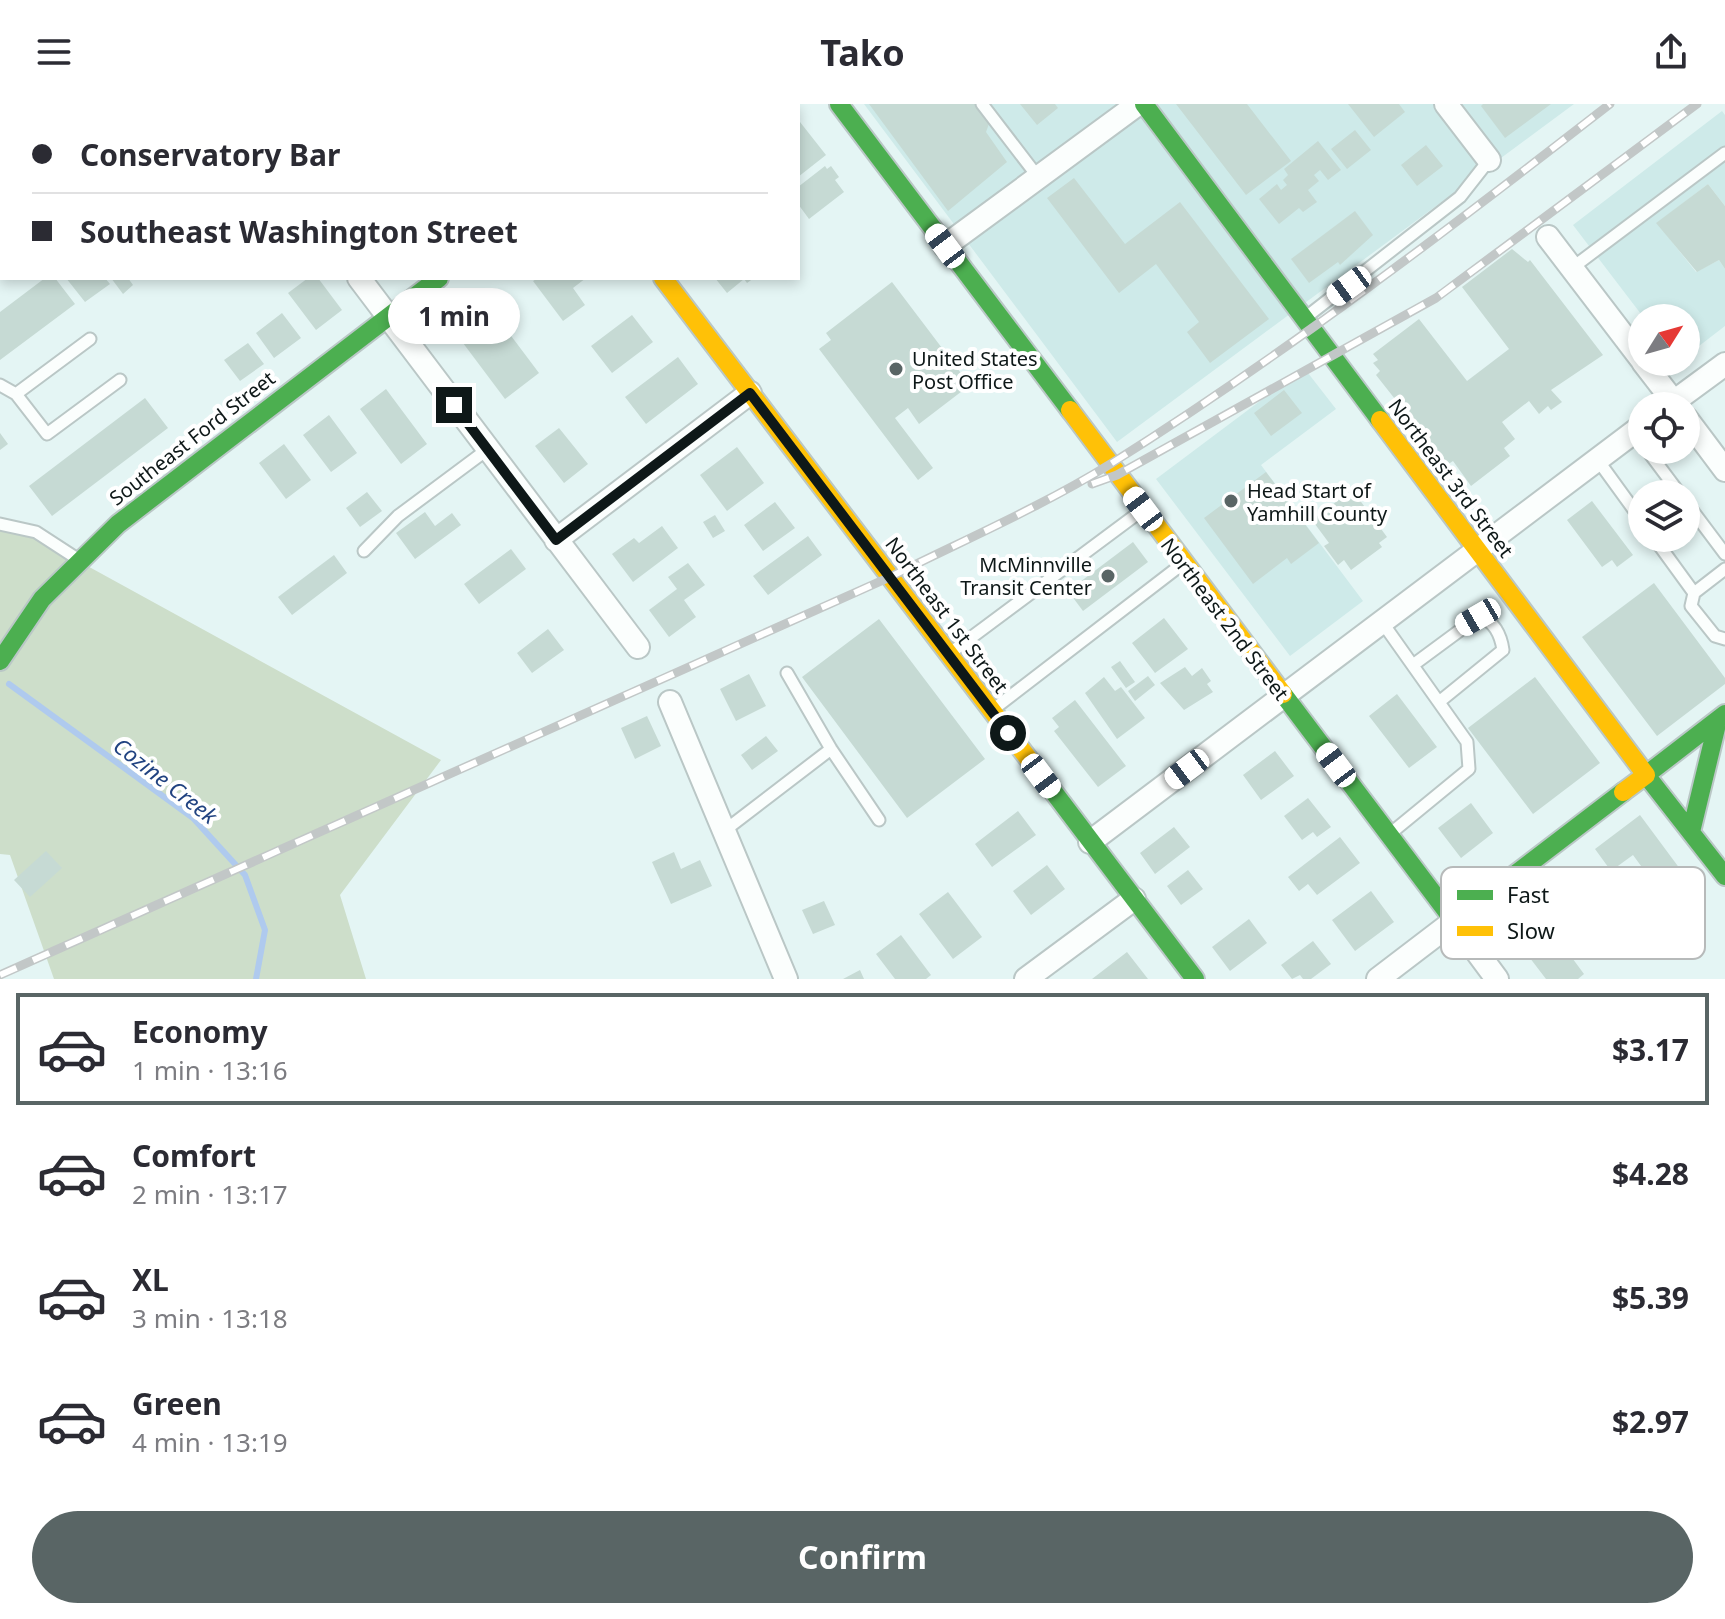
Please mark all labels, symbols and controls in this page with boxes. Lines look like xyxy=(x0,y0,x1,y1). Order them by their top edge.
text: Tako xyxy=(820,28,905,77)
icon: menu xyxy=(32,30,76,74)
icon: share xyxy=(1649,30,1693,74)
text: Conservatory Bar xyxy=(80,134,340,175)
text: Southeast Washington Street xyxy=(80,211,518,252)
car xyxy=(921,220,969,272)
car xyxy=(1323,262,1375,310)
callout: 1 min xyxy=(388,289,520,345)
text: 1 min xyxy=(418,298,490,334)
north arrow xyxy=(1628,304,1700,376)
map controls xyxy=(1628,304,1700,552)
place label: United States Post Office xyxy=(912,345,1038,395)
marker: United States Post Office xyxy=(887,360,905,378)
street label: Southeast Ford Street xyxy=(104,365,280,511)
route end xyxy=(436,387,472,423)
button: locate xyxy=(1628,392,1700,464)
street label: Northeast 3rd Street xyxy=(1382,393,1520,563)
place label: Head Start of Yamhill County xyxy=(1247,477,1388,527)
button: layers xyxy=(1628,480,1700,552)
car xyxy=(1119,483,1167,535)
marker: Head Start of Yamhill County xyxy=(1222,492,1240,510)
street label: Northeast 1st Street xyxy=(879,531,1015,699)
street label: Northeast 2nd Street xyxy=(1155,532,1295,706)
place label: McMinnville Transit Center xyxy=(960,551,1092,601)
marker: McMinnville Transit Center xyxy=(1099,567,1117,585)
car xyxy=(1451,595,1505,639)
route start xyxy=(990,715,1026,751)
water label: Cozine Creek xyxy=(108,730,225,831)
car xyxy=(1312,739,1360,791)
car xyxy=(1161,745,1213,793)
car xyxy=(1017,750,1065,802)
legend xyxy=(1441,867,1705,959)
text: Fast xyxy=(1507,879,1549,909)
text: Slow xyxy=(1507,915,1556,945)
text: Economy xyxy=(132,1011,268,1052)
icon: car xyxy=(36,1013,108,1085)
text: $3.17 xyxy=(1612,1029,1689,1070)
text: 1 min · 13:16 xyxy=(132,1052,288,1088)
text: Comfort xyxy=(132,1135,256,1176)
icon: car xyxy=(36,1137,108,1209)
text: $4.28 xyxy=(1612,1153,1689,1194)
text: 2 min · 13:17 xyxy=(132,1176,288,1212)
text: XL xyxy=(132,1259,169,1300)
icon: car xyxy=(36,1261,108,1333)
text: $5.39 xyxy=(1612,1277,1689,1318)
text: 3 min · 13:18 xyxy=(132,1300,288,1336)
text: Green xyxy=(132,1383,222,1424)
icon: car xyxy=(36,1385,108,1457)
text: $2.97 xyxy=(1612,1401,1689,1442)
text: 4 min · 13:19 xyxy=(132,1424,288,1460)
button: Confirm xyxy=(32,1511,1693,1603)

